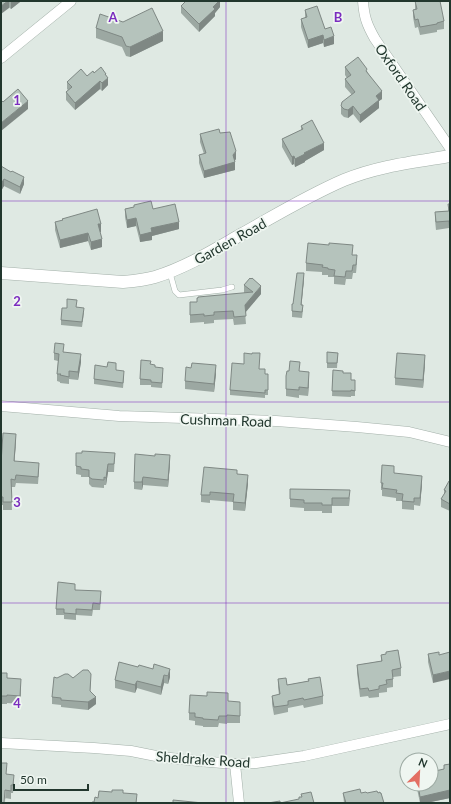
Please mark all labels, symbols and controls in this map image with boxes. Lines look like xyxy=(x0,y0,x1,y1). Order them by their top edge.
text: A xyxy=(107,9,118,25)
text: B xyxy=(334,9,343,25)
street label: Oxford Road xyxy=(372,40,430,114)
text: 1 xyxy=(13,92,21,108)
street label: Garden Road xyxy=(191,214,269,268)
text: 2 xyxy=(13,293,21,309)
street label: Cushman Road xyxy=(180,410,272,430)
text: 3 xyxy=(13,494,21,510)
text: 4 xyxy=(13,695,21,711)
street label: Sheldrake Road xyxy=(155,747,251,771)
north arrow xyxy=(399,752,439,792)
text: N xyxy=(417,755,430,770)
scale bar xyxy=(14,766,88,792)
text: 50 m xyxy=(20,772,47,787)

